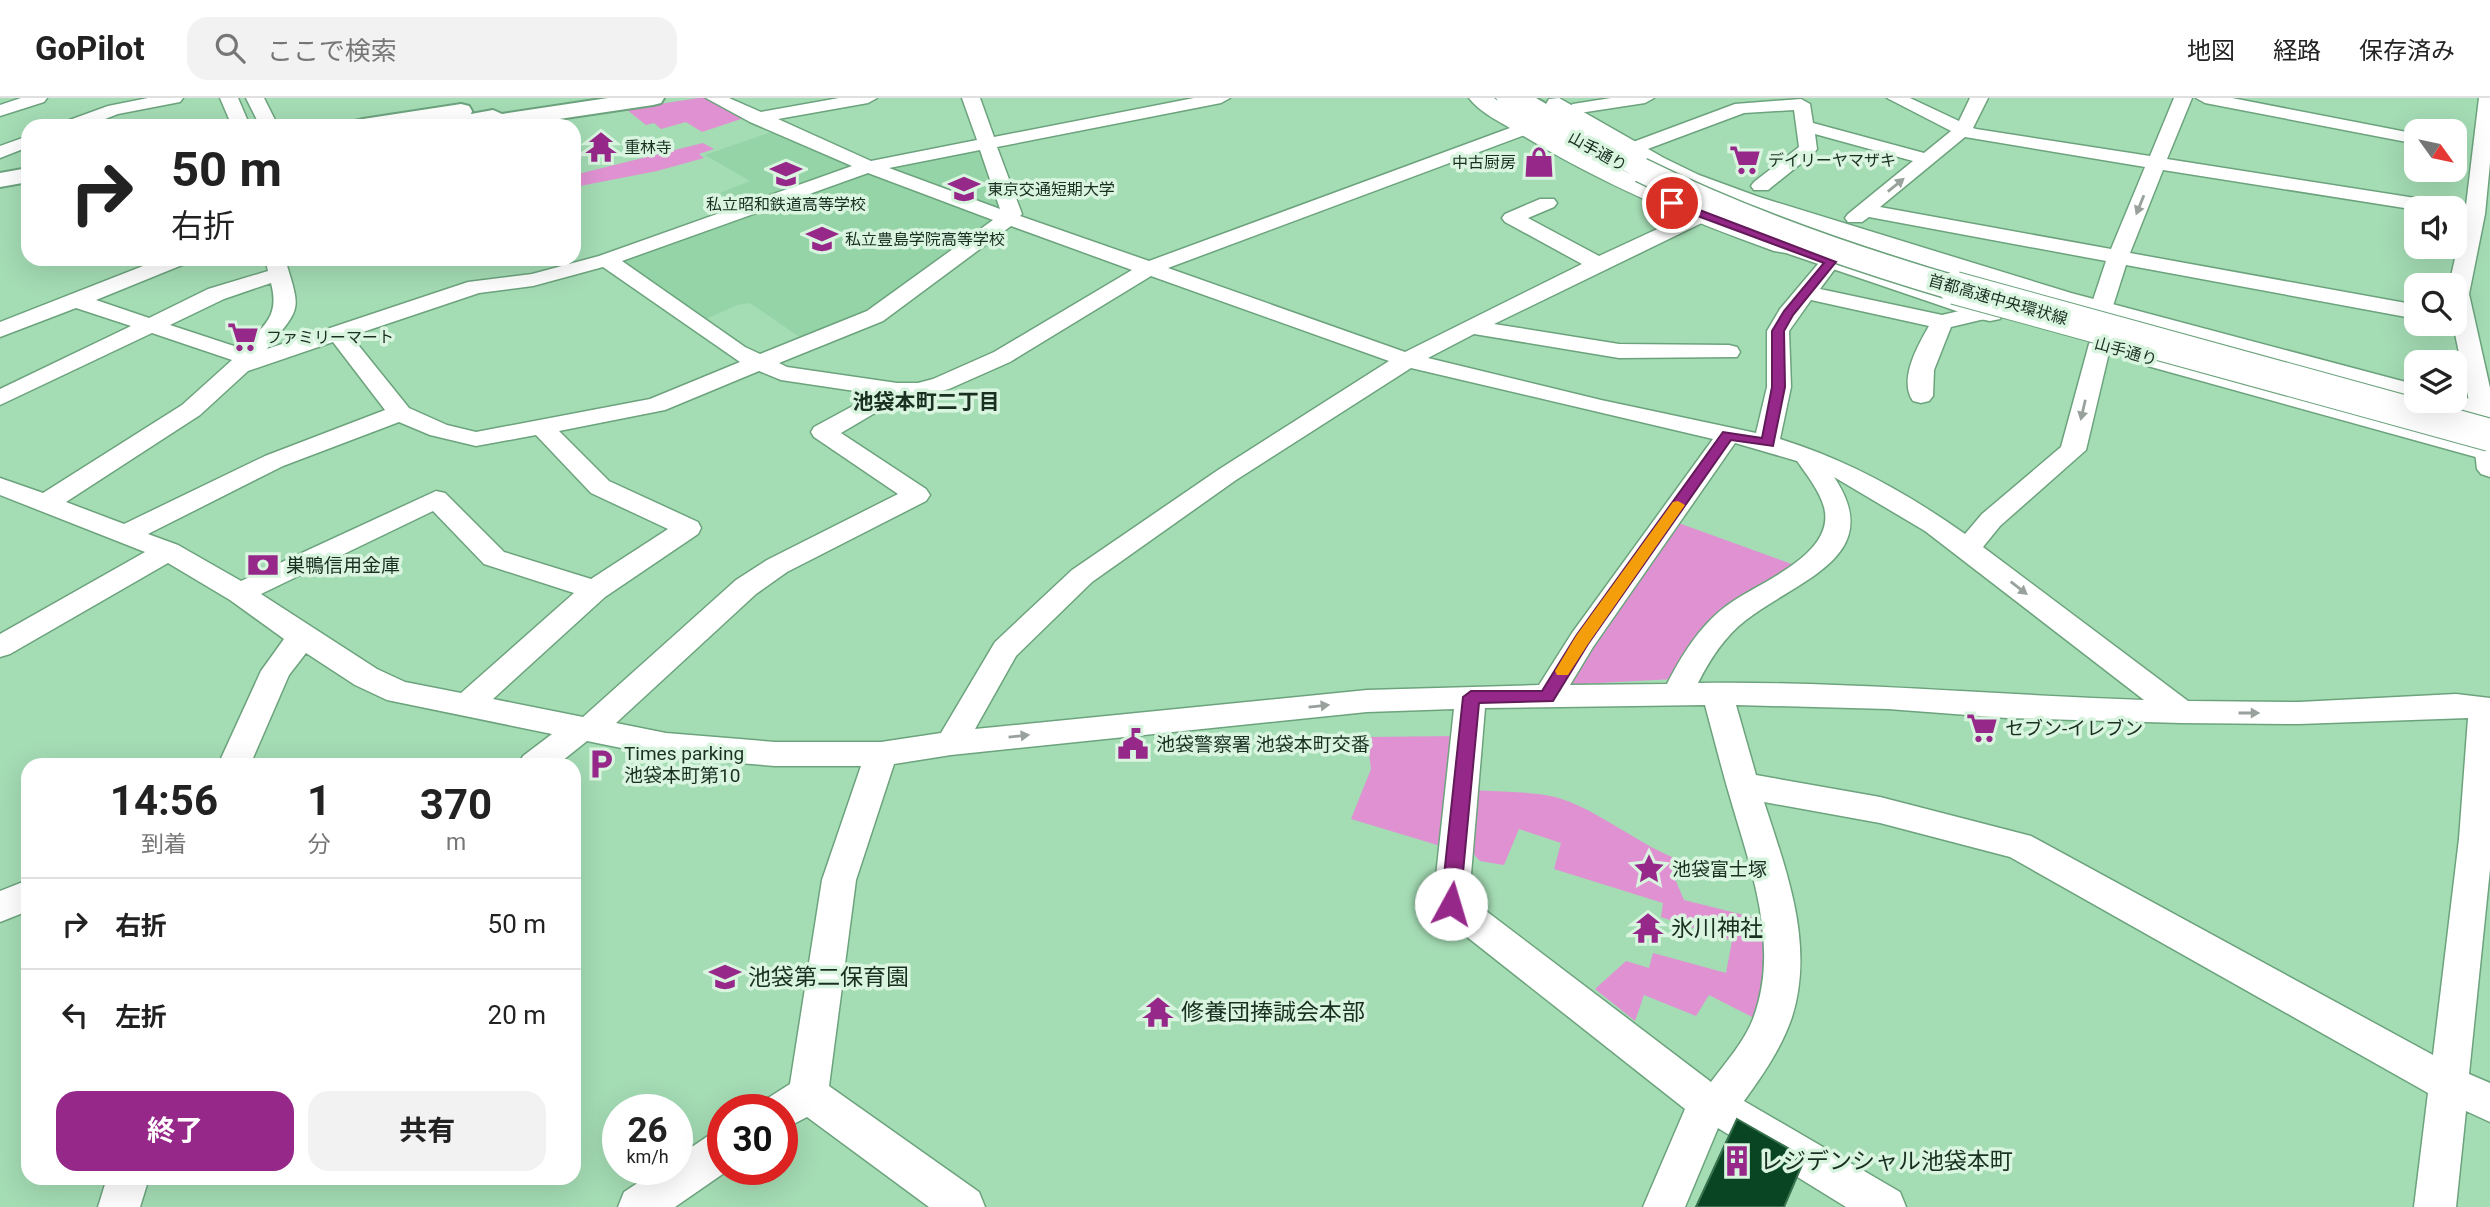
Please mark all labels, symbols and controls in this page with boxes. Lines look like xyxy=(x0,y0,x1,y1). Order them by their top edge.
search box xyxy=(187,17,677,80)
text: GoPilot xyxy=(35,29,145,68)
icon: search xyxy=(211,29,249,67)
text: ここで検索 xyxy=(267,36,397,66)
text: 地図 xyxy=(2187,37,2235,65)
text: 経路 xyxy=(2273,37,2321,65)
text: 保存済み xyxy=(2359,37,2455,65)
north arrow xyxy=(2404,119,2468,182)
map controls xyxy=(2404,119,2467,413)
street label: 山手通り xyxy=(1565,128,1630,175)
temple icon: 重林寺 xyxy=(584,130,618,164)
place label: 重林寺 xyxy=(624,138,672,157)
text: 50 m xyxy=(171,141,282,198)
supermarket icon: デイリーヤマザキ xyxy=(1728,143,1762,177)
shop icon: 中古厨房 xyxy=(1522,145,1556,179)
icon: right xyxy=(56,147,147,238)
place label: デイリーヤマザキ xyxy=(1768,151,1896,170)
place label: 中古厨房 xyxy=(1452,153,1516,172)
school or university icon: 私立昭和鉄道高等学校 xyxy=(769,157,803,191)
school or university icon: 東京交通短期大学 xyxy=(947,172,981,206)
pin xyxy=(1642,173,1702,233)
one-way arrow xyxy=(1886,177,1904,192)
place label: 東京交通短期大学 xyxy=(987,180,1115,199)
icon: arrive xyxy=(1653,184,1691,222)
one-way arrow xyxy=(2134,194,2145,215)
place label: 私立昭和鉄道高等学校 xyxy=(706,195,866,214)
button: sound xyxy=(2404,196,2467,259)
text: 右折 xyxy=(171,207,235,245)
school or university icon: 私立豊島学院高等学校 xyxy=(805,222,839,256)
place label: 私立豊島学院高等学校 xyxy=(845,230,1005,249)
street label: 首都高速中央環状線 xyxy=(1926,271,2070,328)
button: search xyxy=(2404,273,2467,336)
supermarket icon: ファミリーマート xyxy=(226,320,260,354)
place label: ファミリーマート xyxy=(266,328,394,347)
street label: 山手通り xyxy=(2092,334,2159,369)
button: layers xyxy=(2404,350,2467,413)
district label: 池袋本町二丁目 xyxy=(853,390,1000,414)
one-way arrow xyxy=(2078,399,2089,421)
bank icon: 巣鴨信用金庫 xyxy=(246,548,280,582)
place label: 巣鴨信用金庫 xyxy=(286,554,400,577)
one-way arrow xyxy=(2010,581,2028,595)
one-way arrow xyxy=(1308,700,1330,711)
one-way arrow xyxy=(2238,707,2260,719)
supermarket icon: セブン-イレブン xyxy=(1965,711,1999,745)
place label: セブン-イレブン xyxy=(2005,717,2143,740)
public building icon: 池袋警察署 池袋本町交番 xyxy=(1116,727,1150,761)
one-way arrow xyxy=(1008,731,1030,742)
place label: 池袋警察署 池袋本町交番 xyxy=(1156,733,1370,756)
place label: Times parking 池袋本町第10 xyxy=(624,742,744,787)
parking icon: Times parking 池袋本町第10 xyxy=(584,747,618,781)
text: 14:56 xyxy=(110,776,218,825)
text: 1 xyxy=(307,776,331,825)
text: 370 xyxy=(420,780,492,829)
text: m xyxy=(446,829,466,856)
text: 到着 xyxy=(141,831,187,858)
text: 分 xyxy=(307,831,330,858)
place icon: 池袋富士塚 xyxy=(1632,852,1666,886)
place label: 池袋富士塚 xyxy=(1672,858,1767,881)
position arrow xyxy=(1414,867,1488,941)
icon: right xyxy=(56,905,94,943)
text: 50 m xyxy=(488,909,546,939)
text: 右折 xyxy=(115,911,167,941)
temple icon: 氷川神社 xyxy=(1631,911,1665,945)
place label: 氷川神社 xyxy=(1671,915,1763,942)
school or university icon: 池袋第二保育園 xyxy=(708,960,742,994)
place label: 池袋第二保育園 xyxy=(748,964,909,991)
temple icon: 修養団捧誠会本部 xyxy=(1141,995,1175,1029)
icon: left xyxy=(56,996,94,1034)
place label: 修養団捧誠会本部 xyxy=(1181,999,1365,1026)
text: 20 m xyxy=(488,1000,546,1030)
text: 左折 xyxy=(115,1002,167,1032)
button: 終了 xyxy=(56,1091,294,1171)
button: 共有 xyxy=(308,1091,546,1171)
speed limit sign: 30 xyxy=(707,1094,798,1185)
text: 26 xyxy=(627,1110,668,1151)
building icon: レジデンシャル池袋本町 xyxy=(1720,1144,1754,1178)
text: km/h xyxy=(626,1146,669,1167)
place label: レジデンシャル池袋本町 xyxy=(1760,1148,2013,1175)

